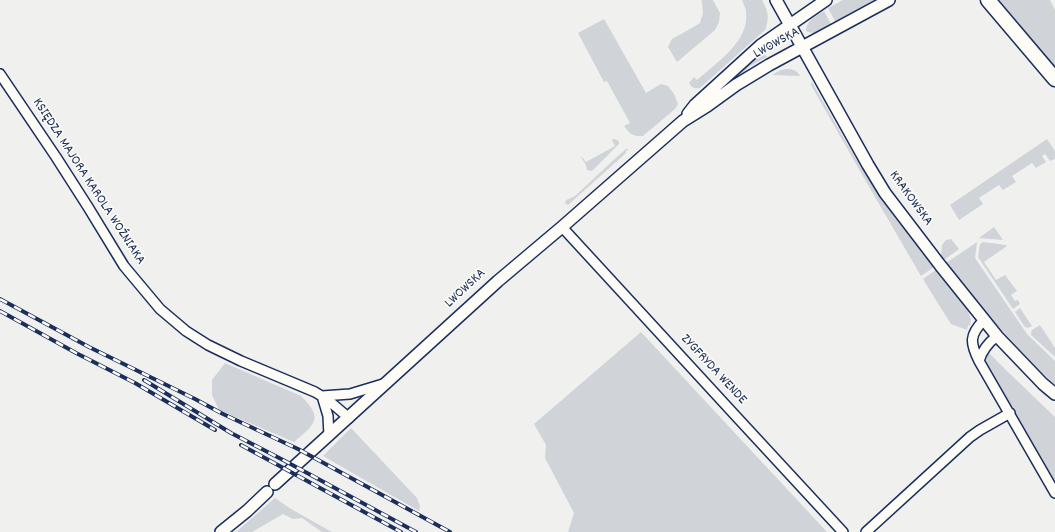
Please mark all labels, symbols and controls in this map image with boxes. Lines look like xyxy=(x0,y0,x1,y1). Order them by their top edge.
street label: LWOWSKA xyxy=(751,25,803,63)
street label: KSIĘDZA MAJORA KAROLA WOŹNIAKA xyxy=(28,96,148,268)
street label: KRAKOWSKA xyxy=(884,168,936,230)
street label: LWOWSKA xyxy=(442,266,490,312)
street label: ZYGFRYDA WENDE xyxy=(676,332,750,408)

